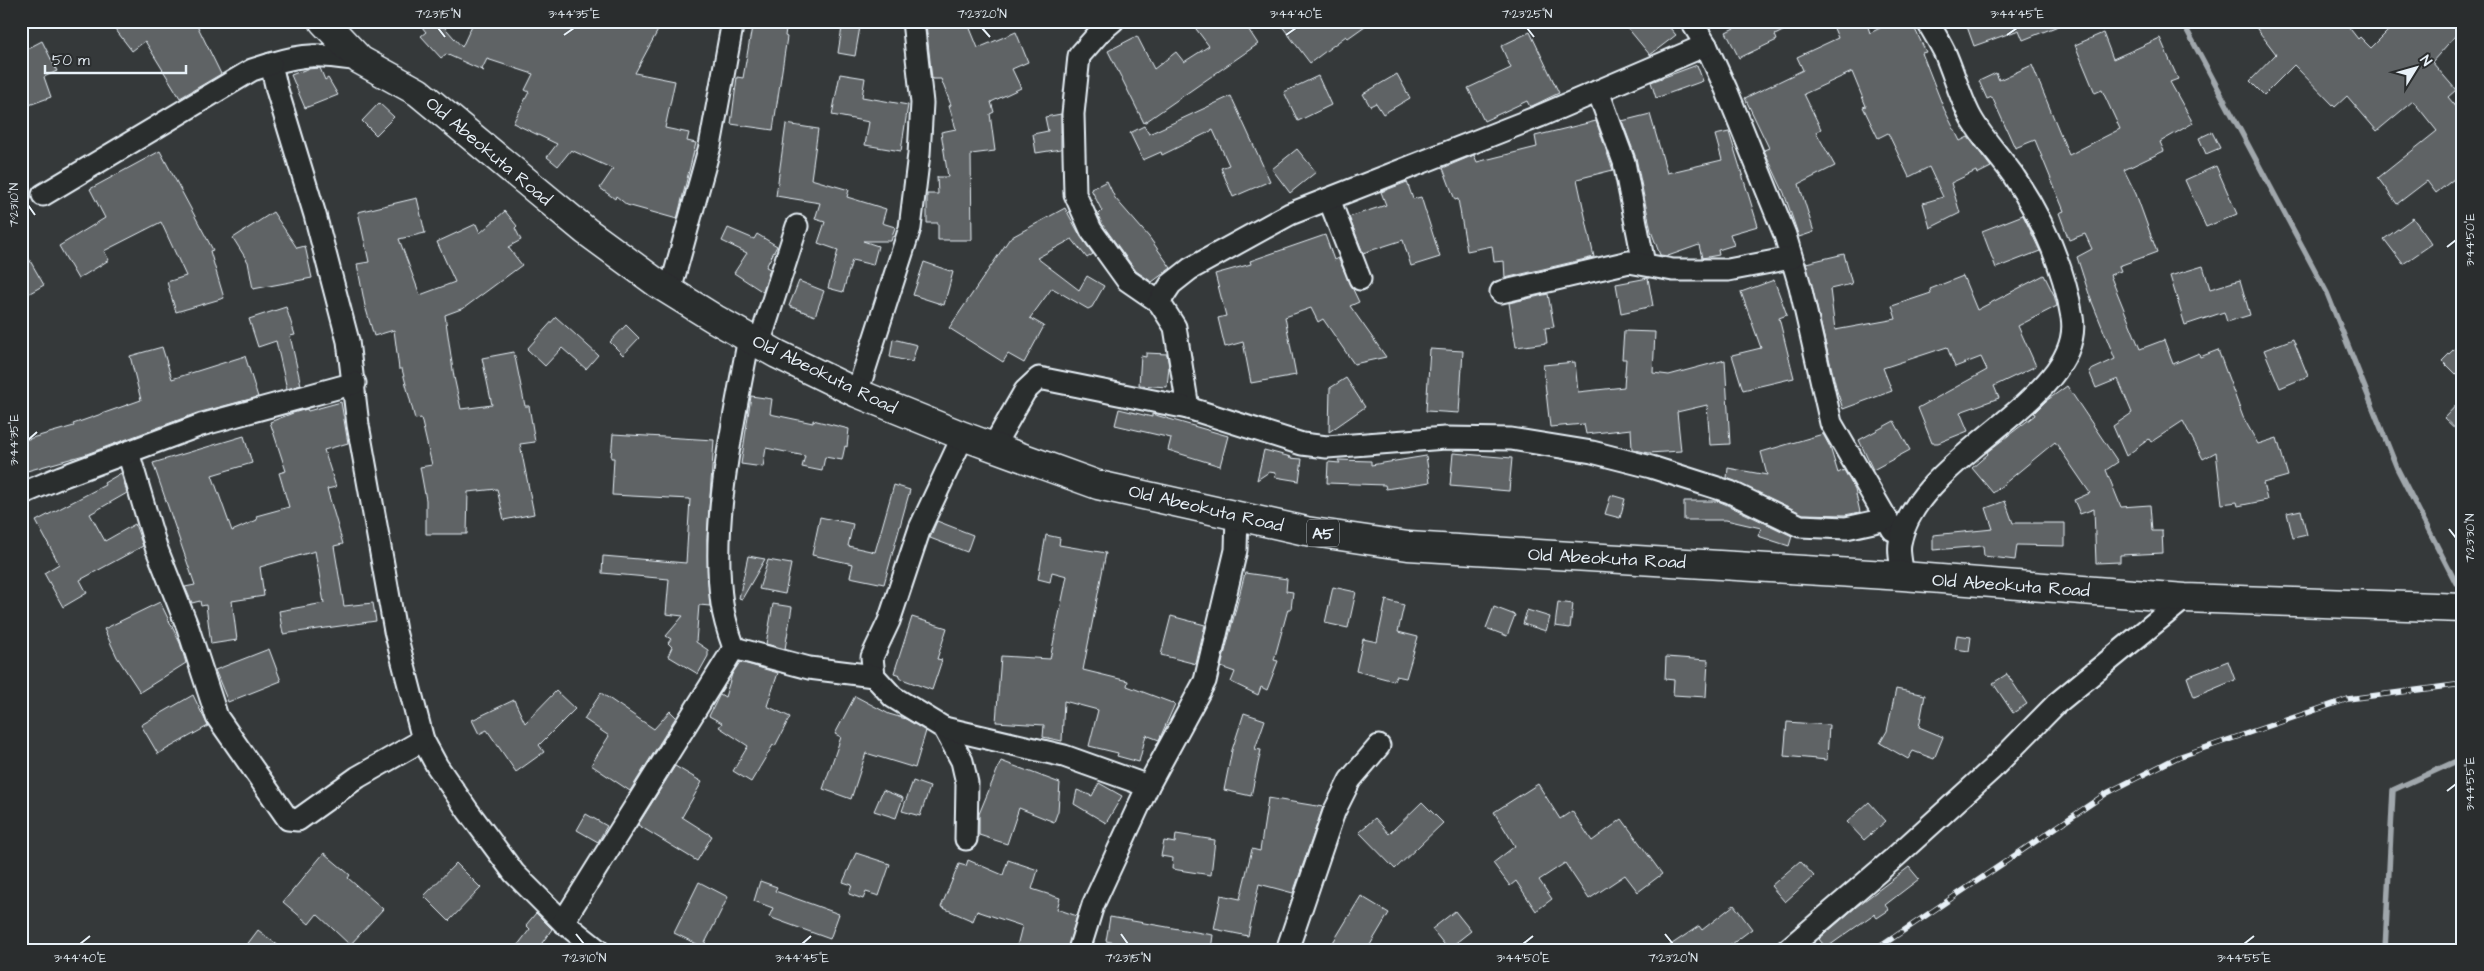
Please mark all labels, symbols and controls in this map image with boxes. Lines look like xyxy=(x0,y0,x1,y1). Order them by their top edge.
text: 7°23'15"N xyxy=(415,6,461,23)
text: 3°44'35"E xyxy=(548,6,600,23)
text: 7°23'20"N xyxy=(957,6,1007,23)
text: 3°44'40"E xyxy=(1270,6,1322,23)
text: 7°23'25"N xyxy=(1502,6,1553,23)
text: 3°44'45"E xyxy=(1990,6,2044,23)
scale bar xyxy=(45,42,186,74)
north arrow xyxy=(2392,42,2442,92)
text: 50 m xyxy=(52,50,90,71)
text: N xyxy=(2415,51,2436,70)
street label: Old Abeokuta Road xyxy=(420,91,557,212)
text: 7°23'10"N xyxy=(6,182,23,227)
text: 3°44'50"E xyxy=(2462,213,2479,267)
street label: Old Abeokuta Road xyxy=(748,329,901,420)
text: 3°44'35"E xyxy=(6,414,23,466)
street label: Old Abeokuta Road xyxy=(1126,479,1286,538)
text: 7°23'30"N xyxy=(2462,513,2479,562)
road number: A5 xyxy=(1307,520,1339,546)
street label: Old Abeokuta Road xyxy=(1527,542,1687,575)
street label: Old Abeokuta Road xyxy=(1931,568,2091,603)
text: 3°44'55"E xyxy=(2462,757,2479,811)
text: 3°44'40"E xyxy=(54,950,106,967)
text: 7°23'10"N xyxy=(562,950,607,967)
text: 3°44'45"E xyxy=(775,950,829,967)
text: 7°23'15"N xyxy=(1105,950,1151,967)
text: 3°44'50"E xyxy=(1496,950,1550,967)
text: 7°23'20"N xyxy=(1648,950,1698,967)
text: 3°44'55"E xyxy=(2217,950,2271,967)

